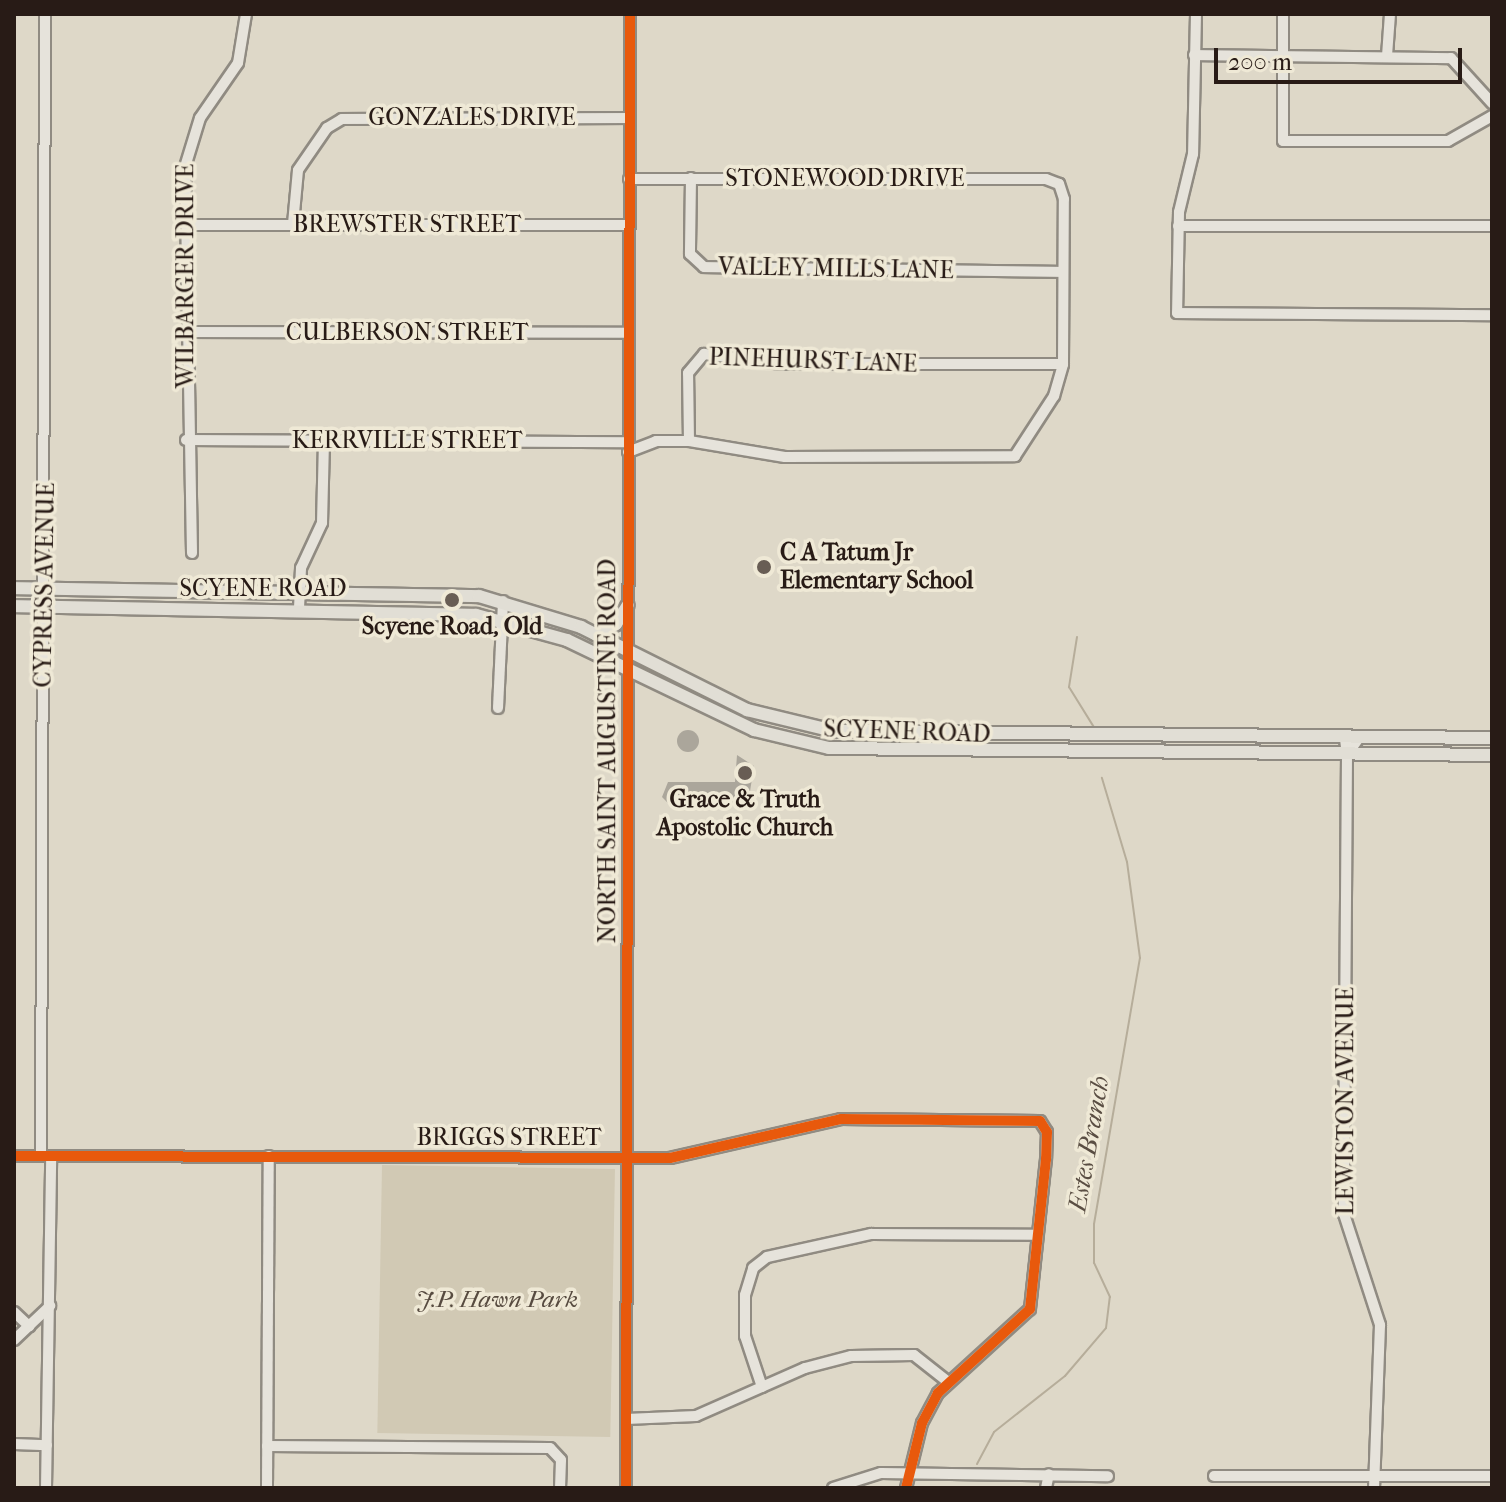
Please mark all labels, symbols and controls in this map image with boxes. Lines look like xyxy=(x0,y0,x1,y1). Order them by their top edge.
scale bar xyxy=(1218,32,1466,82)
text: 200 m xyxy=(1228,48,1292,76)
street label: GONZALES DRIVE xyxy=(368,104,576,132)
street label: WILBARGER DRIVE xyxy=(172,164,200,388)
street label: STONEWOOD DRIVE xyxy=(725,165,965,193)
street label: BREWSTER STREET xyxy=(293,211,521,239)
street label: VALLEY MILLS LANE xyxy=(718,253,954,285)
street label: CULBERSON STREET xyxy=(286,319,528,347)
street label: PINEHURST LANE xyxy=(708,343,918,379)
street label: KERRVILLE STREET xyxy=(292,427,522,455)
street label: CYPRESS AVENUE xyxy=(29,482,61,688)
place label: C A Tatum Jr Elementary School xyxy=(780,539,973,595)
marker: C A Tatum Jr Elementary School xyxy=(755,558,773,576)
street label: NORTH SAINT AUGUSTINE ROAD xyxy=(594,559,622,943)
street label: SCYENE ROAD xyxy=(180,575,346,603)
marker: Scyene Road, Old xyxy=(443,591,461,609)
place label: Scyene Road, Old xyxy=(362,613,542,641)
street label: SCYENE ROAD xyxy=(823,715,991,749)
marker: Grace & Truth Apostolic Church xyxy=(736,764,754,782)
place label: Grace & Truth Apostolic Church xyxy=(657,786,833,842)
street label: LEWISTON AVENUE xyxy=(1332,987,1360,1215)
water label: Estes Branch xyxy=(1062,1074,1116,1214)
street label: BRIGGS STREET xyxy=(417,1124,601,1152)
park label: J.P. Hawn Park xyxy=(416,1286,578,1314)

